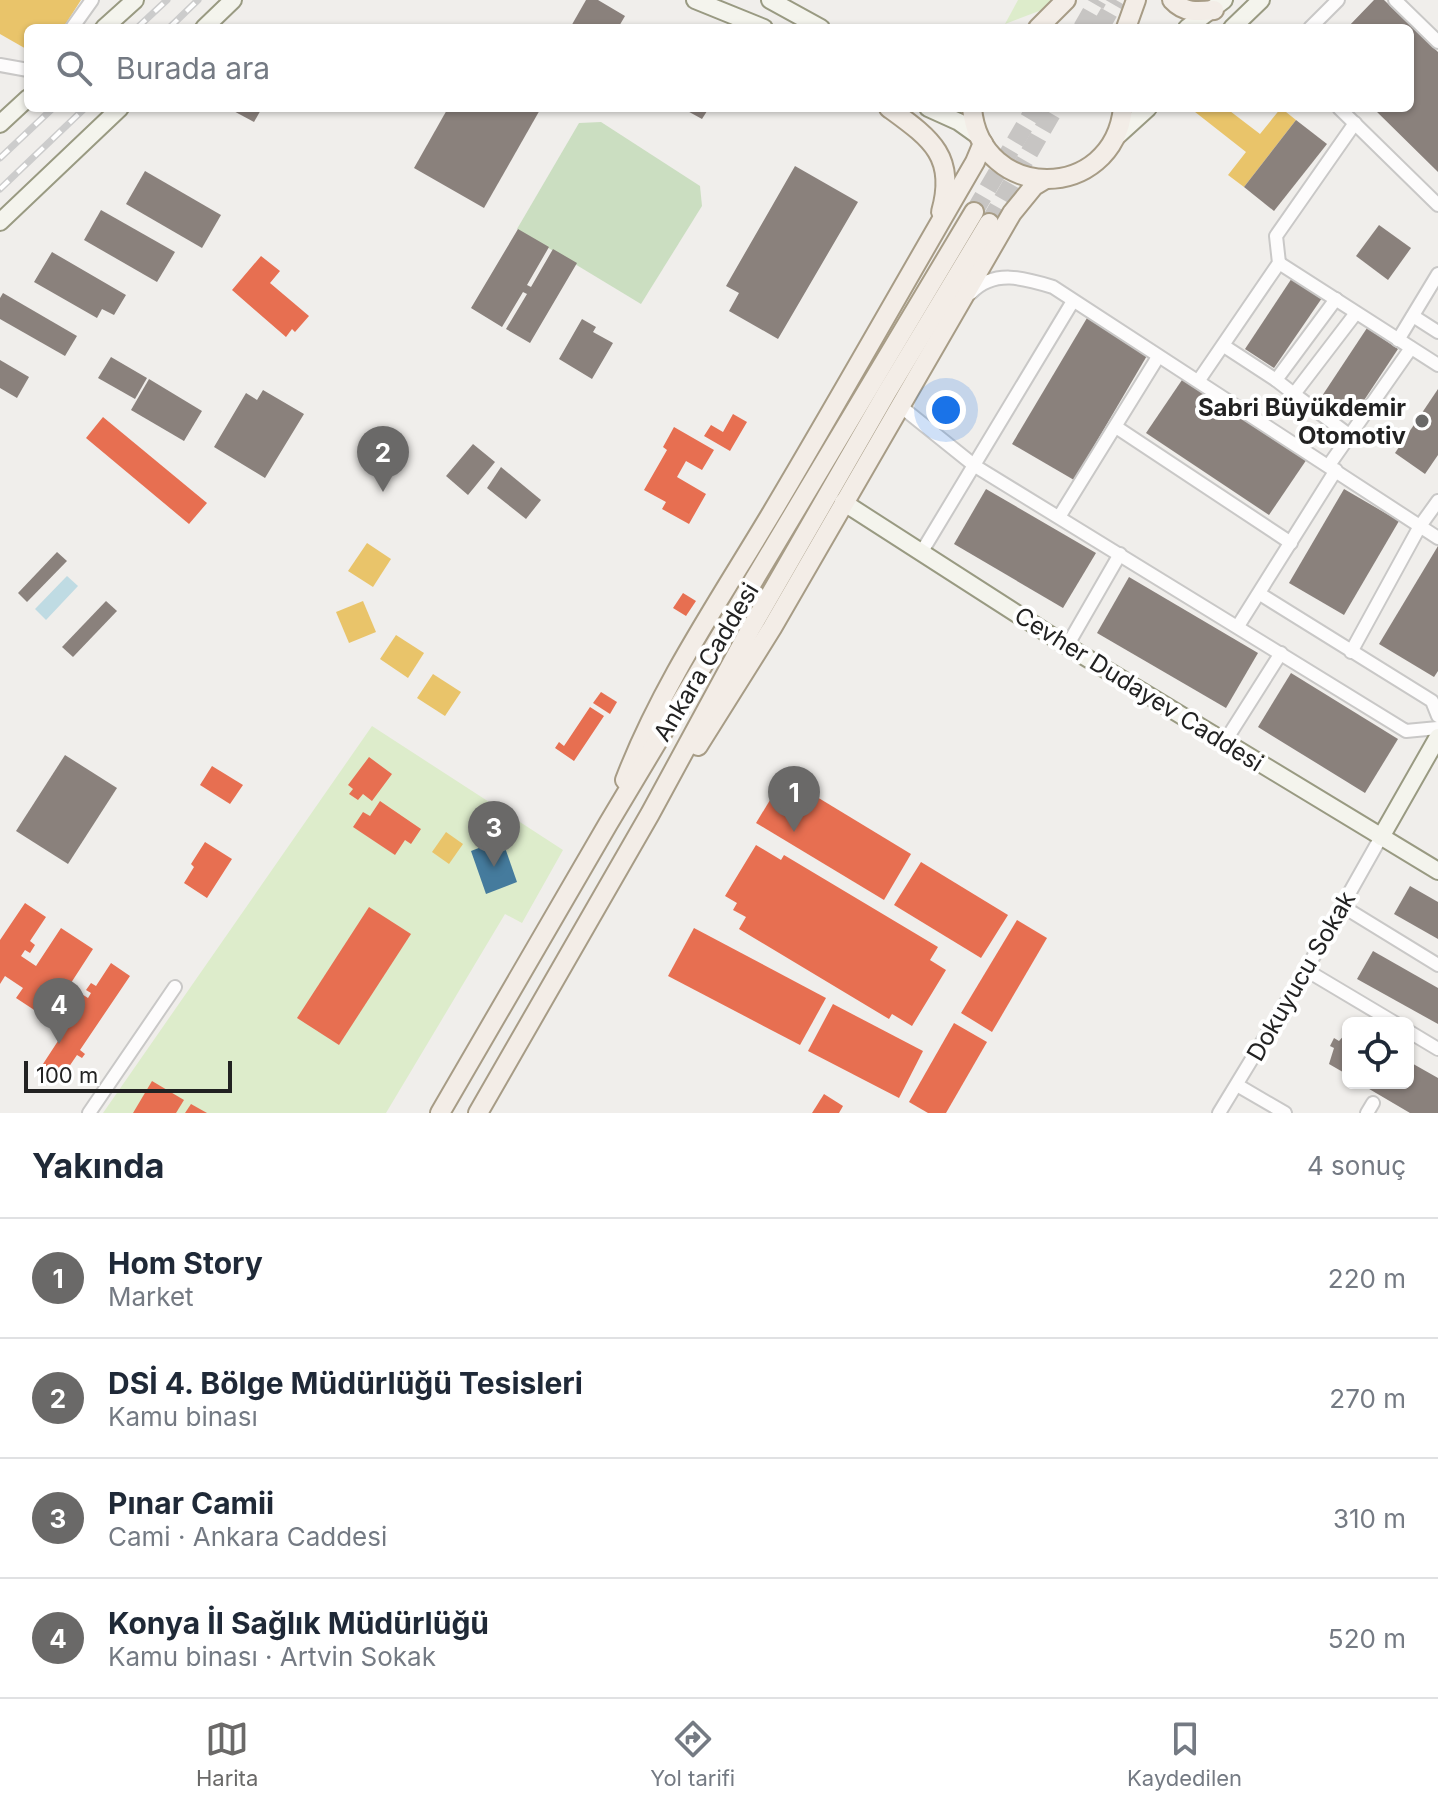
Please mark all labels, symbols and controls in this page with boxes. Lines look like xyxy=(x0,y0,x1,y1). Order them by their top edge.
search box xyxy=(24,24,1414,112)
icon: search xyxy=(52,46,96,90)
text: Burada ara xyxy=(116,50,270,86)
your location xyxy=(926,390,966,430)
place label: Sabri Büyükdemir Otomotiv xyxy=(1198,393,1407,450)
marker: Sabri Büyükdemir Otomotiv xyxy=(1413,412,1431,430)
pin: 2 xyxy=(357,426,409,492)
street label: Ankara Caddesi xyxy=(647,578,765,746)
street label: Cevher Dudayev Caddesi xyxy=(1009,600,1269,778)
pin: 1 xyxy=(768,766,820,832)
pin: 3 xyxy=(468,801,520,867)
street label: Dokuyucu Sokak xyxy=(1241,886,1361,1066)
pin: 4 xyxy=(33,978,85,1044)
map controls xyxy=(1342,1017,1414,1089)
button: locate xyxy=(1342,1017,1414,1089)
scale bar xyxy=(24,1057,232,1093)
text: 100 m xyxy=(36,1062,98,1088)
text: Yakında xyxy=(32,1145,164,1186)
text: 4 sonuç xyxy=(1307,1150,1406,1181)
text: Hom Story xyxy=(108,1245,263,1281)
text: 1 xyxy=(52,1263,64,1294)
text: 220 m xyxy=(1328,1263,1406,1294)
text: Market xyxy=(108,1281,194,1312)
text: DSİ 4. Bölge Müdürlüğü Tesisleri xyxy=(108,1365,583,1401)
text: 2 xyxy=(50,1383,66,1414)
text: 270 m xyxy=(1329,1383,1406,1414)
text: Kamu binası xyxy=(108,1401,258,1432)
text: Pınar Camii xyxy=(108,1485,274,1521)
text: 3 xyxy=(50,1503,66,1534)
text: 310 m xyxy=(1333,1503,1406,1534)
text: Cami · Ankara Caddesi xyxy=(108,1521,387,1552)
text: Konya İl Sağlık Müdürlüğü xyxy=(108,1605,489,1641)
text: 4 xyxy=(49,1623,67,1654)
text: 520 m xyxy=(1328,1623,1406,1654)
text: Kamu binası · Artvin Sokak xyxy=(108,1641,436,1672)
tab: Harita xyxy=(196,1717,258,1791)
tab: Yol tarifi xyxy=(650,1717,735,1791)
tab: Kaydedilen xyxy=(1127,1717,1242,1791)

